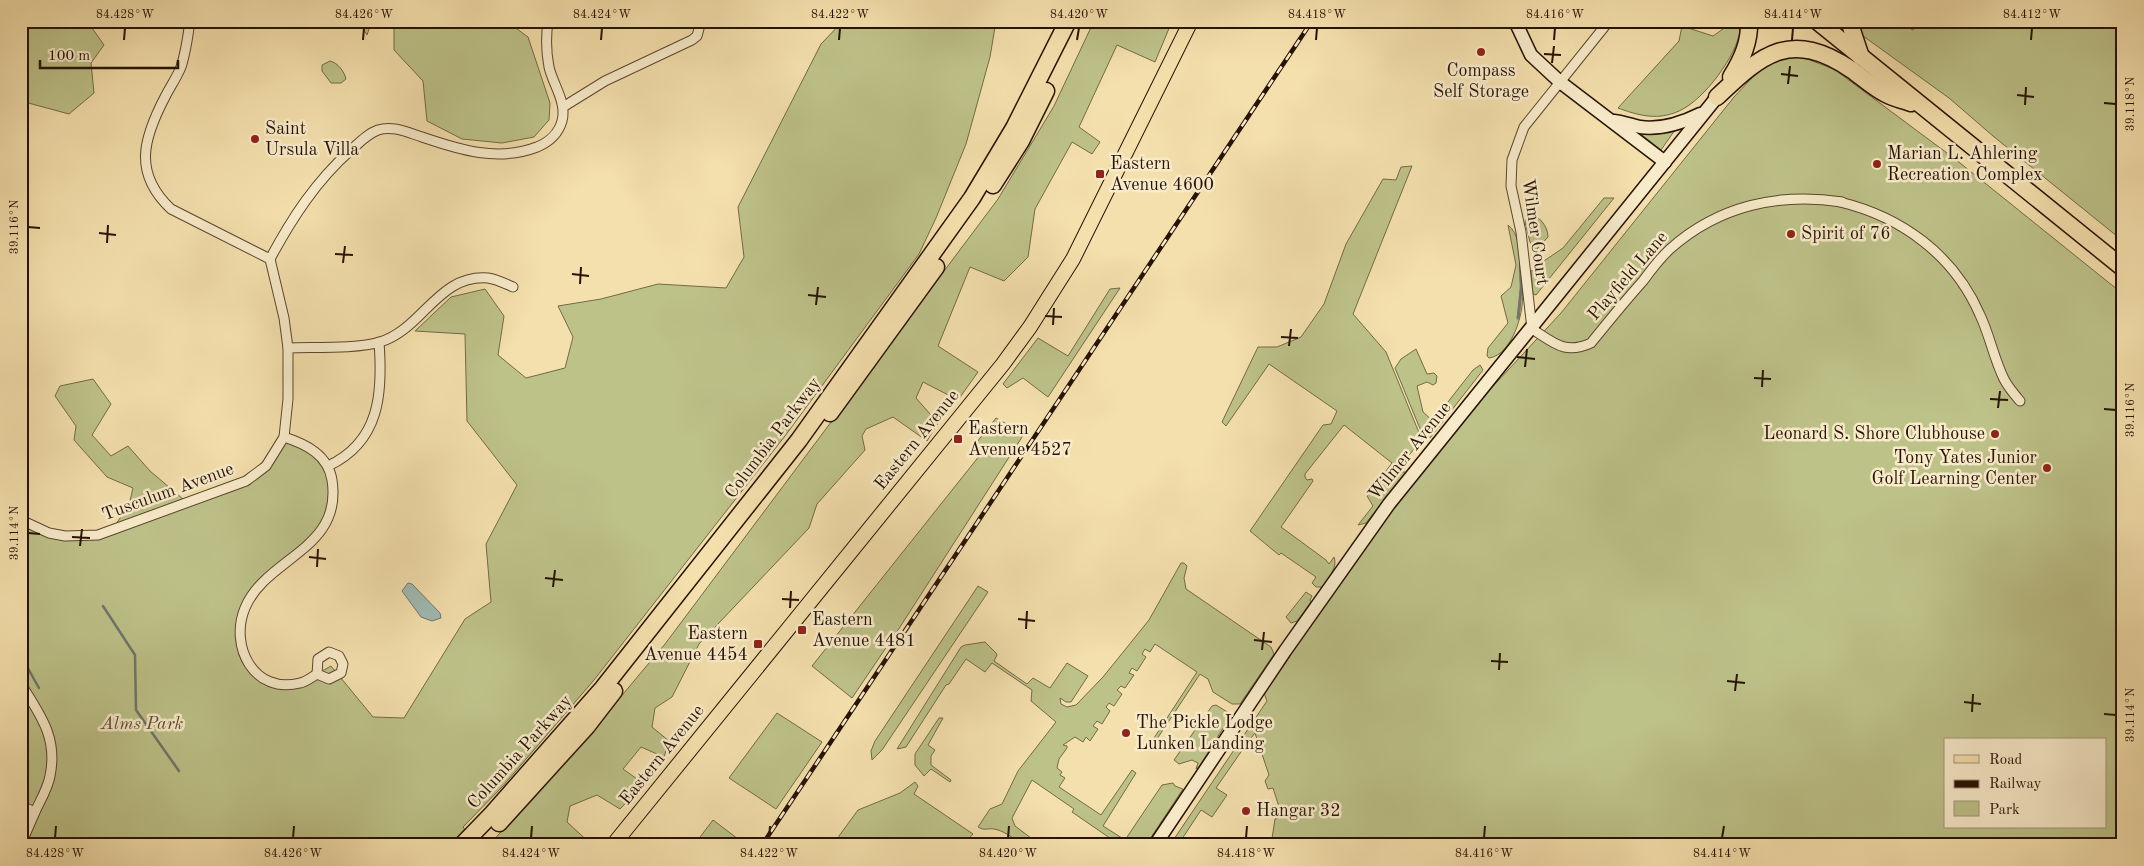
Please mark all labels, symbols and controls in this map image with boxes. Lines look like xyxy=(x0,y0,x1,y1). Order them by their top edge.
text: 84.428°W xyxy=(96,9,154,21)
text: 84.426°W xyxy=(335,9,393,21)
text: 84.424°W xyxy=(573,9,631,21)
text: 84.422°W xyxy=(811,9,869,21)
text: 84.420°W xyxy=(1050,9,1108,21)
text: 84.418°W xyxy=(1288,9,1346,21)
text: 84.416°W xyxy=(1526,9,1584,21)
text: 84.414°W xyxy=(1764,9,1822,21)
text: 84.412°W xyxy=(2003,9,2061,21)
scale bar xyxy=(40,38,178,70)
marker: Compass Self Storage xyxy=(1475,46,1487,58)
text: 100 m xyxy=(48,49,90,64)
place label: Compass Self Storage xyxy=(1433,62,1529,101)
text: 39.118°N xyxy=(2125,77,2137,131)
place label: Saint Ursula Villa xyxy=(265,120,359,159)
marker: Saint Ursula Villa xyxy=(249,133,261,145)
place label: Marian L. Ahlering Recreation Complex xyxy=(1887,145,2043,184)
place label: Eastern Avenue 4600 xyxy=(1110,155,1214,194)
marker: Marian L. Ahlering Recreation Complex xyxy=(1871,158,1883,170)
marker: Eastern Avenue 4600 xyxy=(1094,168,1106,180)
street label: Wilmer Court xyxy=(1519,178,1551,286)
text: 39.116°N xyxy=(9,200,21,254)
place label: Spirit of 76 xyxy=(1801,225,1891,243)
street label: Playfield Lane xyxy=(1585,228,1671,324)
marker: Spirit of 76 xyxy=(1785,228,1797,240)
street label: Columbia Parkway xyxy=(722,374,825,502)
text: 39.116°N xyxy=(2125,383,2137,437)
street label: Eastern Avenue xyxy=(871,387,963,493)
street label: Wilmer Avenue xyxy=(1365,399,1455,503)
place label: Eastern Avenue 4527 xyxy=(968,420,1072,459)
place label: Leonard S. Shore Clubhouse xyxy=(1763,425,1985,443)
marker: Leonard S. Shore Clubhouse xyxy=(1989,428,2001,440)
marker: Eastern Avenue 4527 xyxy=(952,433,964,445)
place label: Tony Yates Junior Golf Learning Center xyxy=(1872,449,2038,488)
street label: Tusculum Avenue xyxy=(100,460,236,524)
marker: Tony Yates Junior Golf Learning Center xyxy=(2041,462,2053,474)
text: 39.114°N xyxy=(9,506,21,560)
place label: Eastern Avenue 4481 xyxy=(812,611,916,650)
marker: Eastern Avenue 4481 xyxy=(796,624,808,636)
place label: Eastern Avenue 4454 xyxy=(644,625,748,664)
marker: Eastern Avenue 4454 xyxy=(752,638,764,650)
text: 39.114°N xyxy=(2125,688,2137,742)
street label: Columbia Parkway xyxy=(464,691,576,812)
street label: Eastern Avenue xyxy=(616,702,708,808)
place label: The Pickle Lodge Lunken Landing xyxy=(1136,714,1273,753)
park label: Alms Park xyxy=(100,715,183,733)
marker: The Pickle Lodge Lunken Landing xyxy=(1120,727,1132,739)
legend xyxy=(1944,738,2106,828)
text: Road xyxy=(1989,753,2023,768)
text: Railway xyxy=(1989,777,2042,792)
place label: Hangar 32 xyxy=(1256,802,1341,820)
text: Park xyxy=(1989,803,2020,818)
marker: Hangar 32 xyxy=(1240,805,1252,817)
text: 84.428°W xyxy=(26,848,84,860)
text: 84.426°W xyxy=(264,848,322,860)
text: 84.424°W xyxy=(502,848,560,860)
text: 84.422°W xyxy=(740,848,798,860)
text: 84.420°W xyxy=(979,848,1037,860)
text: 84.418°W xyxy=(1217,848,1275,860)
text: 84.416°W xyxy=(1455,848,1513,860)
text: 84.414°W xyxy=(1693,848,1751,860)

